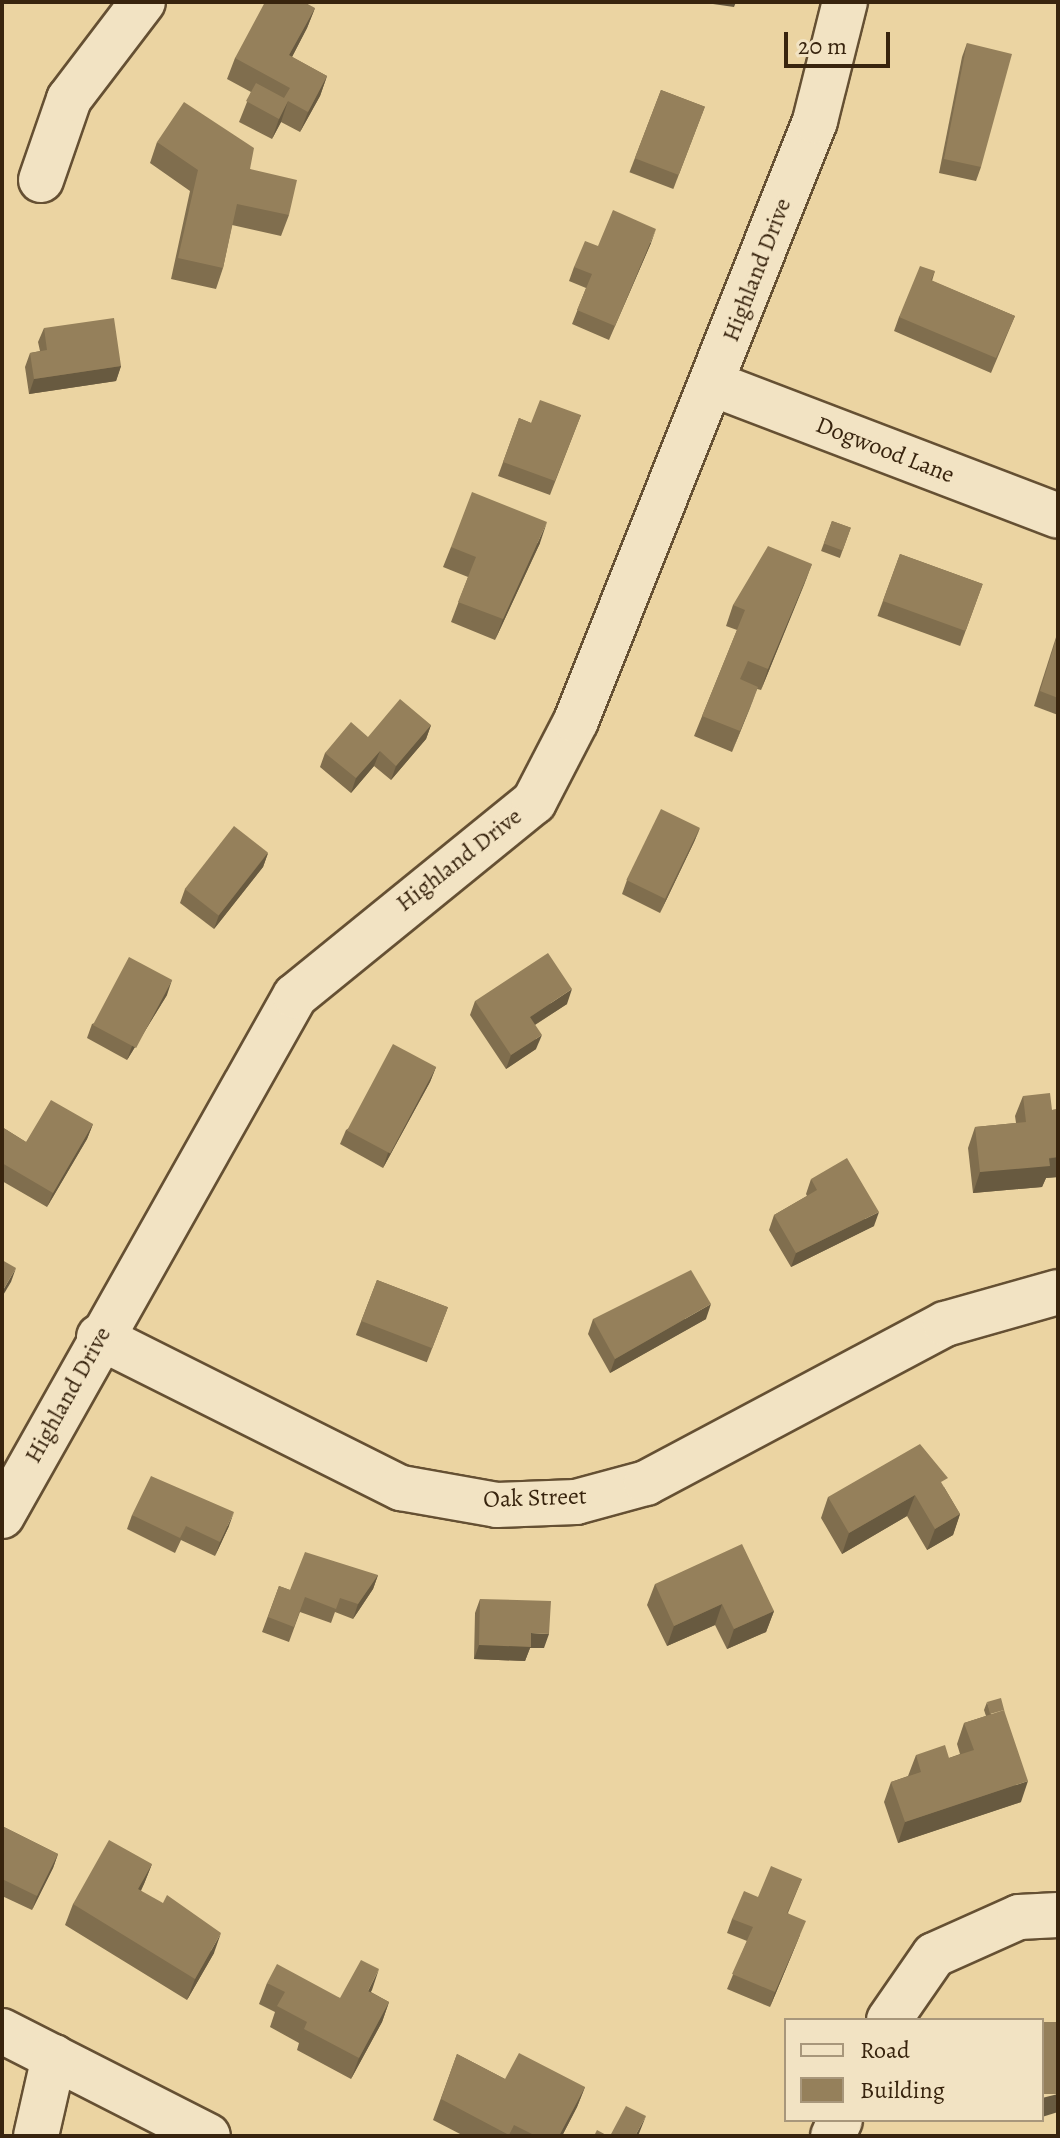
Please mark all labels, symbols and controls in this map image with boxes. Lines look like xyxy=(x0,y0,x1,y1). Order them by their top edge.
scale bar xyxy=(788,16,894,66)
text: 20 m xyxy=(798,30,847,62)
street label: Highland Drive xyxy=(716,194,798,346)
street label: Dogwood Lane xyxy=(812,410,958,490)
street label: Highland Drive xyxy=(391,802,527,918)
street label: Highland Drive xyxy=(19,1322,117,1468)
street label: Oak Street xyxy=(483,1482,587,1514)
legend xyxy=(784,2018,1044,2122)
text: Road xyxy=(860,2034,910,2066)
text: Building xyxy=(860,2074,945,2106)

